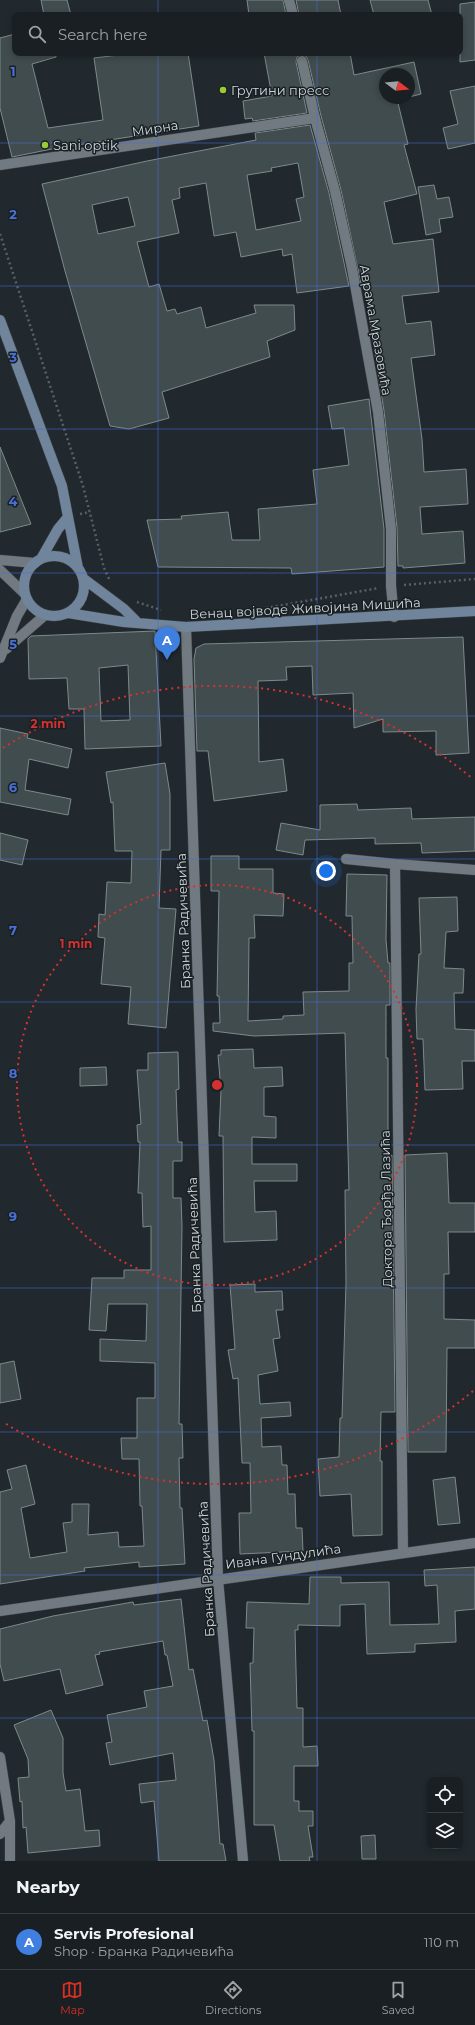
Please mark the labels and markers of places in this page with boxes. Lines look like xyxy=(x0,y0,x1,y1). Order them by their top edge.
place label: Грутини пресс xyxy=(231,82,329,98)
marker: Грутини пресс xyxy=(218,85,228,95)
place label: Sani optik xyxy=(53,137,118,153)
marker: Sani optik xyxy=(40,140,50,150)
pin: A xyxy=(154,627,180,660)
centre of rings xyxy=(210,1078,224,1092)

